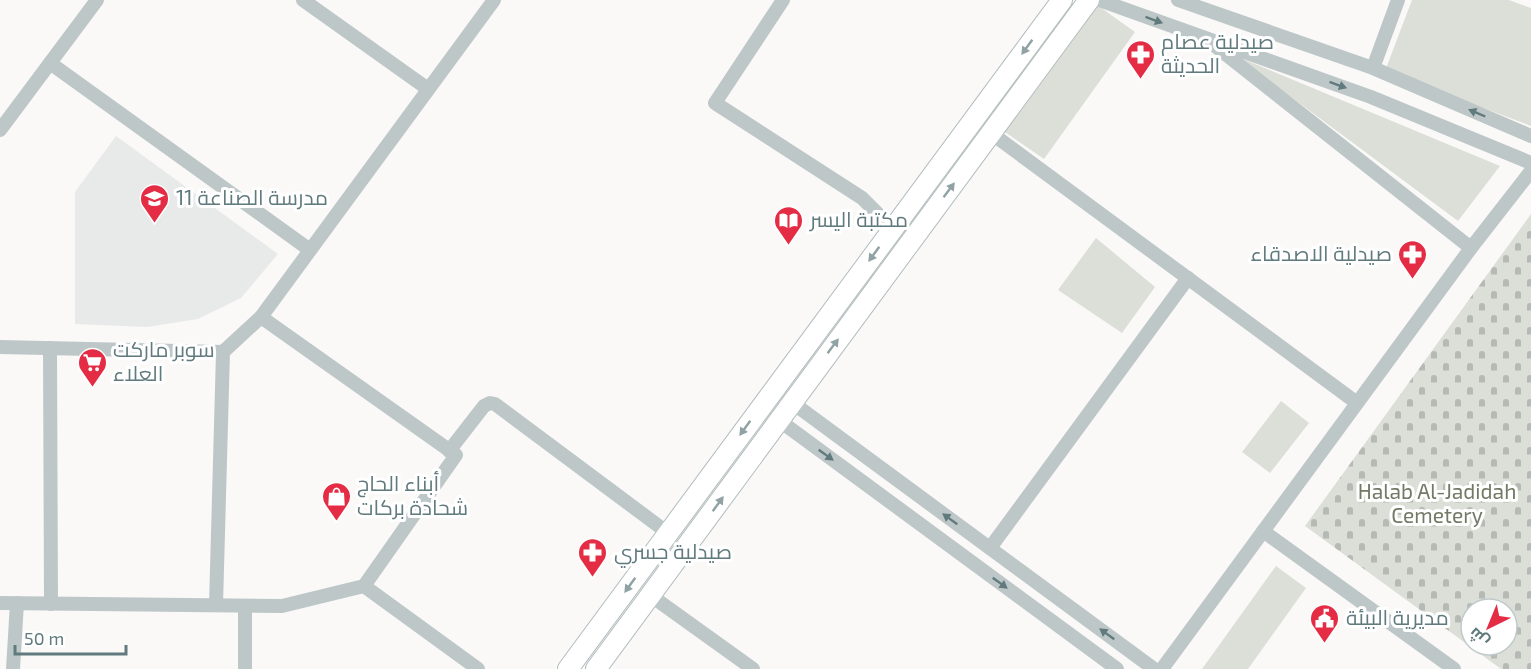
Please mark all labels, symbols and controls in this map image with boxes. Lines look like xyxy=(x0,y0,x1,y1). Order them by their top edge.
one-way arrow xyxy=(1145,15,1163,25)
place label: صيدلية عصام الحديثة xyxy=(1161,28,1274,77)
one-way arrow xyxy=(1021,38,1033,54)
pharmacy icon: صيدلية عصام الحديثة xyxy=(1124,38,1156,80)
one-way arrow xyxy=(1329,80,1347,90)
one-way arrow xyxy=(1469,108,1486,117)
school or university icon: مدرسة الصناعة 11 xyxy=(139,182,171,224)
one-way arrow xyxy=(943,182,955,198)
place label: مدرسة الصناعة 11 xyxy=(176,184,328,210)
library icon: مكتبة اليسر xyxy=(773,204,805,246)
place label: مكتبة اليسر xyxy=(809,206,908,232)
pharmacy icon: صيدلية الاصدقاء xyxy=(1397,238,1429,280)
place label: صيدلية الاصدقاء xyxy=(1251,240,1392,265)
one-way arrow xyxy=(868,247,880,262)
place label: سوبر ماركت العلاء xyxy=(113,336,215,385)
one-way arrow xyxy=(827,339,839,355)
supermarket icon: سوبر ماركت العلاء xyxy=(76,346,108,388)
one-way arrow xyxy=(740,421,752,436)
one-way arrow xyxy=(818,449,834,462)
place label: أبناء الحاج شحادة بركات xyxy=(357,470,468,520)
park label: Halab Al-Jadidah Cemetery xyxy=(1358,478,1516,527)
shop icon: أبناء الحاج شحادة بركات xyxy=(320,480,352,522)
one-way arrow xyxy=(711,496,723,511)
one-way arrow xyxy=(942,512,958,525)
pharmacy icon: صيدلية جسري xyxy=(577,536,609,578)
place label: صيدلية جسري xyxy=(614,538,732,568)
one-way arrow xyxy=(992,577,1008,589)
one-way arrow xyxy=(624,578,636,593)
north arrow xyxy=(1459,597,1519,657)
public building icon: مديرية البيئة xyxy=(1309,602,1341,644)
place label: مديرية البيئة xyxy=(1346,604,1449,630)
scale bar xyxy=(15,618,126,656)
text: ش xyxy=(1464,624,1493,652)
text: 50 m xyxy=(24,627,64,649)
one-way arrow xyxy=(1099,628,1115,641)

